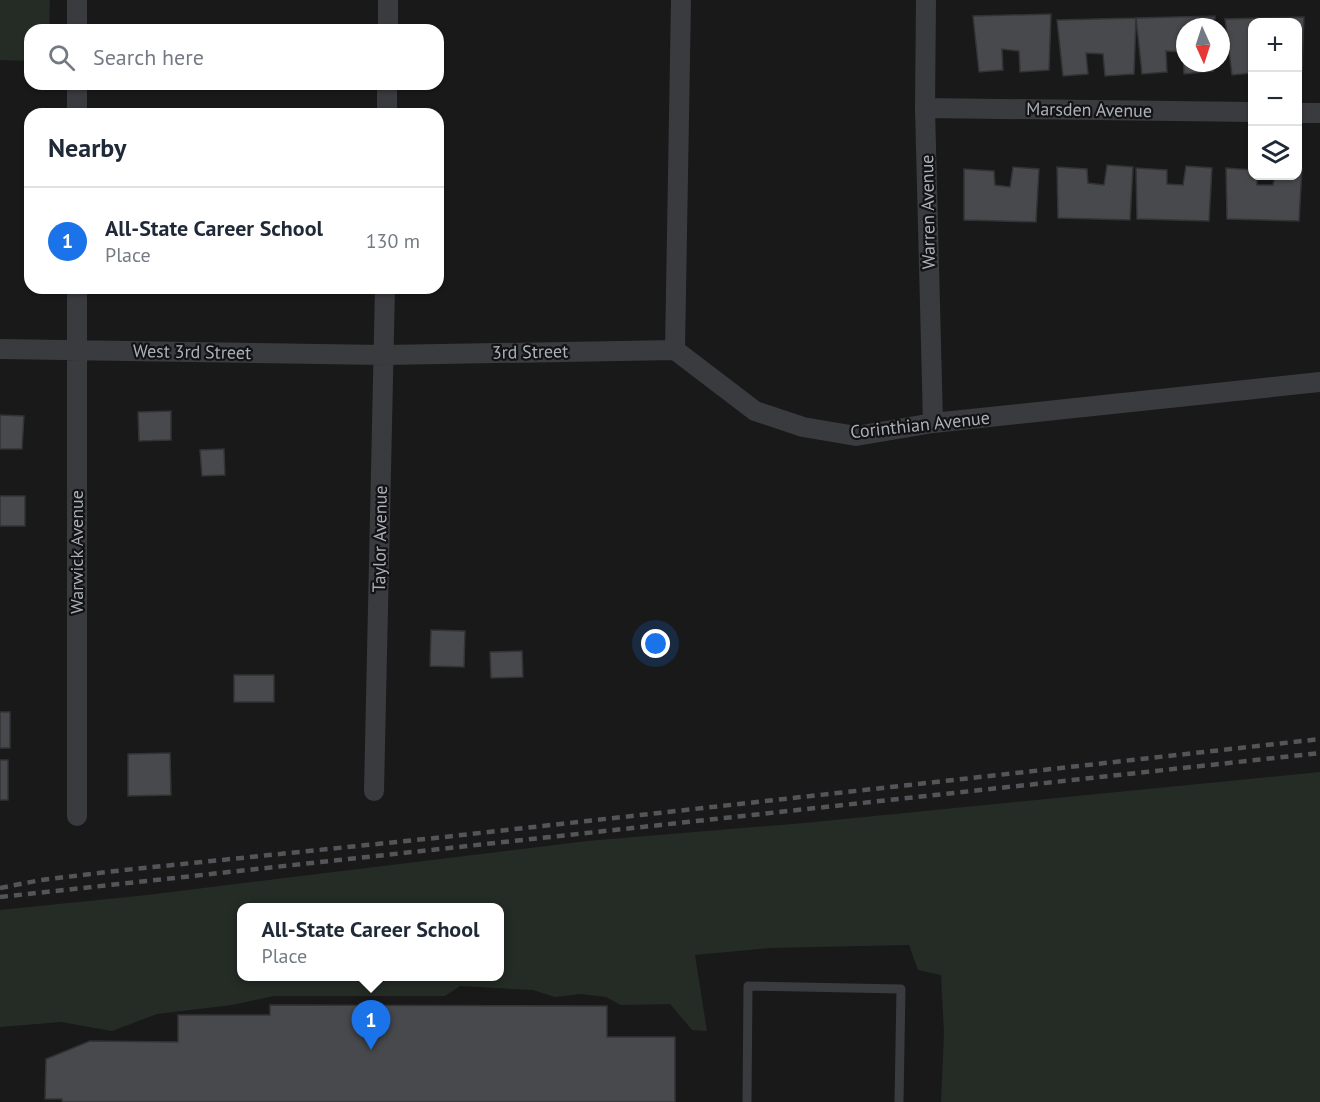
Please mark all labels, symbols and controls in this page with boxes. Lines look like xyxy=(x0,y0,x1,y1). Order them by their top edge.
north arrow xyxy=(1176,18,1230,72)
map controls xyxy=(1248,18,1302,180)
button: + xyxy=(1248,18,1302,72)
search box xyxy=(24,24,444,90)
icon: search xyxy=(45,41,78,74)
text: Search here xyxy=(93,43,204,71)
button: − xyxy=(1248,72,1302,126)
street label: Marsden Avenue xyxy=(1026,97,1152,122)
button: layers xyxy=(1248,126,1302,180)
text: Nearby xyxy=(48,131,126,164)
street label: Warren Avenue xyxy=(915,154,940,270)
text: All-State Career School xyxy=(105,214,323,242)
text: 1 xyxy=(62,228,73,254)
text: 130 m xyxy=(366,228,420,254)
text: Place xyxy=(105,242,151,268)
street label: West 3rd Street xyxy=(133,339,251,364)
street label: 3rd Street xyxy=(492,339,568,364)
street label: Corinthian Avenue xyxy=(849,406,991,443)
street label: Taylor Avenue xyxy=(367,485,392,593)
street label: Warwick Avenue xyxy=(65,490,88,614)
your location xyxy=(641,629,670,658)
popup xyxy=(237,903,504,981)
text: All-State Career School xyxy=(262,915,479,943)
text: Place xyxy=(262,943,307,969)
pin: 1 xyxy=(352,1000,391,1050)

